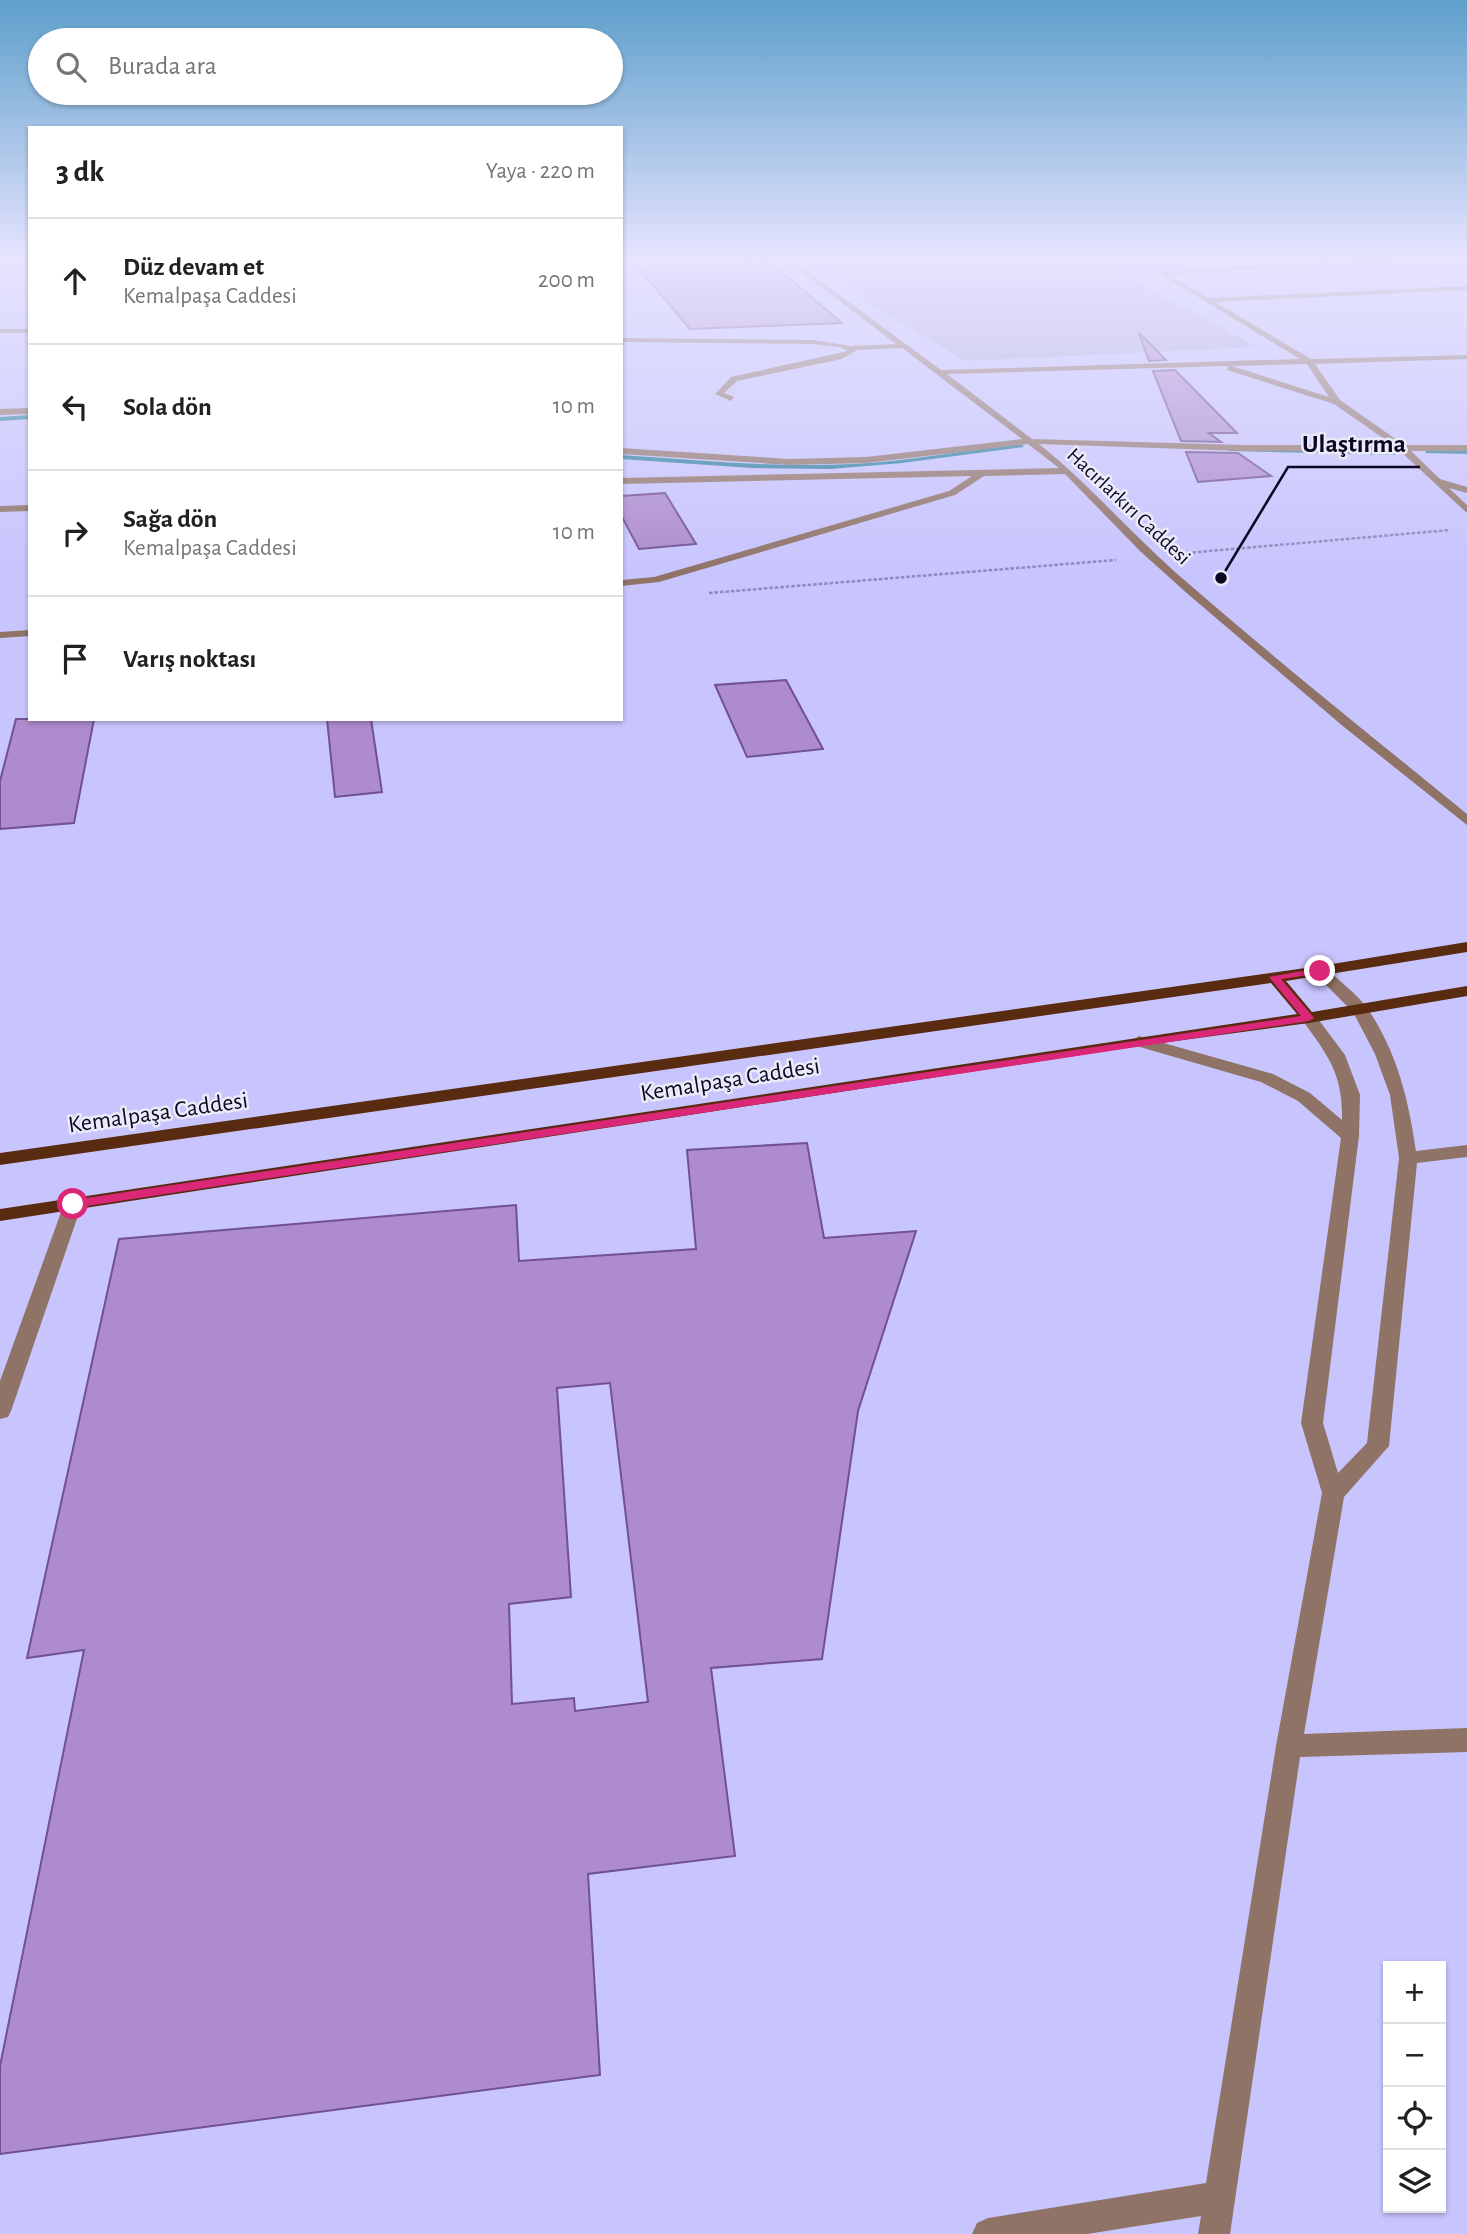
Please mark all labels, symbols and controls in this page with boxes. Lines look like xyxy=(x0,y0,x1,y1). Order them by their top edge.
search box xyxy=(28,28,623,105)
icon: search xyxy=(52,48,90,86)
text: Burada ara xyxy=(108,53,217,79)
text: 3 dk xyxy=(56,157,104,187)
text: Yaya · 220 m xyxy=(486,160,595,183)
text: Düz devam et xyxy=(123,254,264,280)
icon: ahead xyxy=(56,262,94,300)
text: 200 m xyxy=(538,269,595,292)
text: Kemalpaşa Caddesi xyxy=(123,285,297,308)
icon: left xyxy=(56,388,94,426)
text: Sola dön xyxy=(123,394,212,420)
text: 10 m xyxy=(553,395,595,418)
callout: Ulaştırma xyxy=(1288,420,1420,467)
text: Ulaştırma xyxy=(1302,431,1406,457)
street label: Hacırlarkırı Caddesi xyxy=(1063,444,1194,569)
text: Sağa dön xyxy=(123,506,217,532)
icon: right xyxy=(56,514,94,552)
text: 10 m xyxy=(553,521,595,544)
text: Kemalpaşa Caddesi xyxy=(123,537,297,560)
icon: arrive xyxy=(56,640,94,678)
text: Varış noktası xyxy=(123,646,256,672)
route end xyxy=(1304,955,1335,986)
street label: Kemalpaşa Caddesi xyxy=(639,1054,822,1106)
street label: Kemalpaşa Caddesi xyxy=(67,1088,250,1137)
route start xyxy=(57,1188,88,1219)
map controls xyxy=(1383,1961,1446,2213)
button: + xyxy=(1383,1961,1446,2024)
button: − xyxy=(1383,2024,1446,2087)
button: locate xyxy=(1383,2087,1446,2150)
button: layers xyxy=(1383,2150,1446,2213)

